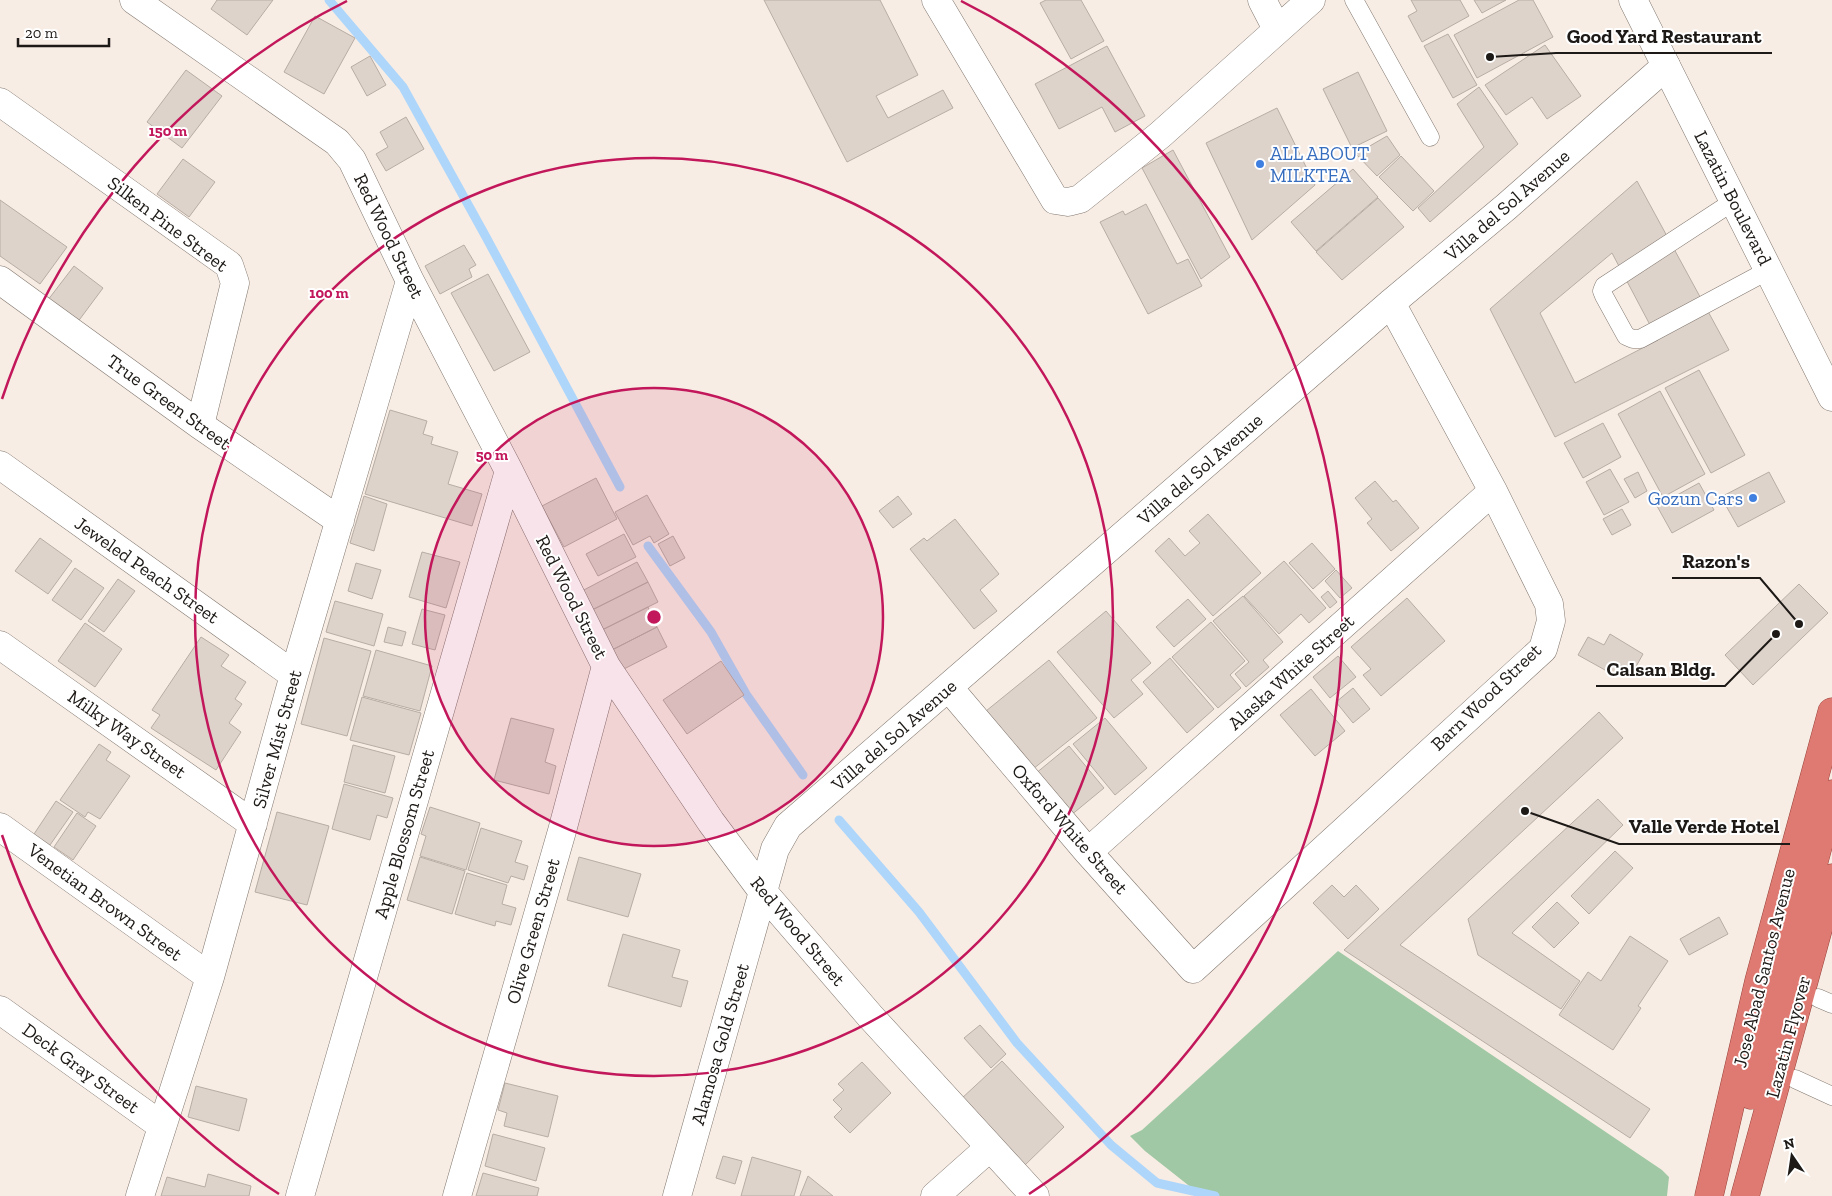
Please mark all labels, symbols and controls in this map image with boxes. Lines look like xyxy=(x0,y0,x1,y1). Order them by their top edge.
scale bar xyxy=(18,15,109,47)
callout: Good Yard Restaurant xyxy=(1556,18,1772,53)
text: 20 m xyxy=(25,24,58,42)
text: Good Yard Restaurant xyxy=(1567,24,1762,48)
text: 150 m xyxy=(149,122,187,140)
street label: Lazatin Boulevard xyxy=(1689,127,1777,270)
place label: ALL ABOUT MILKTEA xyxy=(1270,142,1369,187)
street label: Villa del Sol Avenue xyxy=(1439,144,1574,266)
marker: ALL ABOUT MILKTEA xyxy=(1254,158,1266,170)
street label: Red Wood Street xyxy=(349,170,429,302)
street label: Silken Pine Street xyxy=(103,171,233,277)
text: 100 m xyxy=(309,284,349,302)
street label: True Green Street xyxy=(103,349,235,455)
street label: Villa del Sol Avenue xyxy=(1132,408,1267,530)
text: 50 m xyxy=(476,446,508,464)
place label: Gozun Cars xyxy=(1648,487,1743,510)
marker: Gozun Cars xyxy=(1747,492,1759,504)
street label: Jeweled Peach Street xyxy=(70,511,224,629)
street label: Red Wood Street xyxy=(531,531,613,663)
callout: Razon's xyxy=(1672,543,1760,578)
text: Razon's xyxy=(1682,549,1750,573)
centre of rings xyxy=(645,608,663,626)
street label: Alaska White Street xyxy=(1223,609,1359,735)
street label: Barn Wood Street xyxy=(1426,639,1546,755)
callout: Calsan Bldg. xyxy=(1596,651,1725,686)
text: Calsan Bldg. xyxy=(1607,657,1715,681)
street label: Silver Mist Street xyxy=(247,667,307,811)
street label: Villa del Sol Avenue xyxy=(826,674,961,796)
street label: Milky Way Street xyxy=(63,685,191,783)
street label: Apple Blossom Street xyxy=(369,747,439,921)
street label: Oxford White Street xyxy=(1007,759,1133,899)
callout: Valle Verde Hotel xyxy=(1619,809,1790,844)
text: Valle Verde Hotel xyxy=(1629,814,1780,838)
street label: Venetian Brown Street xyxy=(22,838,187,966)
street label: Olive Green Street xyxy=(501,855,565,1007)
street label: Jose Abad Santos Avenue xyxy=(1728,866,1800,1070)
street label: Red Wood Street xyxy=(746,872,850,990)
street label: Alamosa Gold Street xyxy=(686,960,754,1128)
street label: Lazatin Flyover xyxy=(1761,973,1815,1101)
street label: Deck Gray Street xyxy=(18,1018,144,1118)
north arrow xyxy=(1767,1131,1817,1181)
text: N xyxy=(1782,1134,1797,1153)

